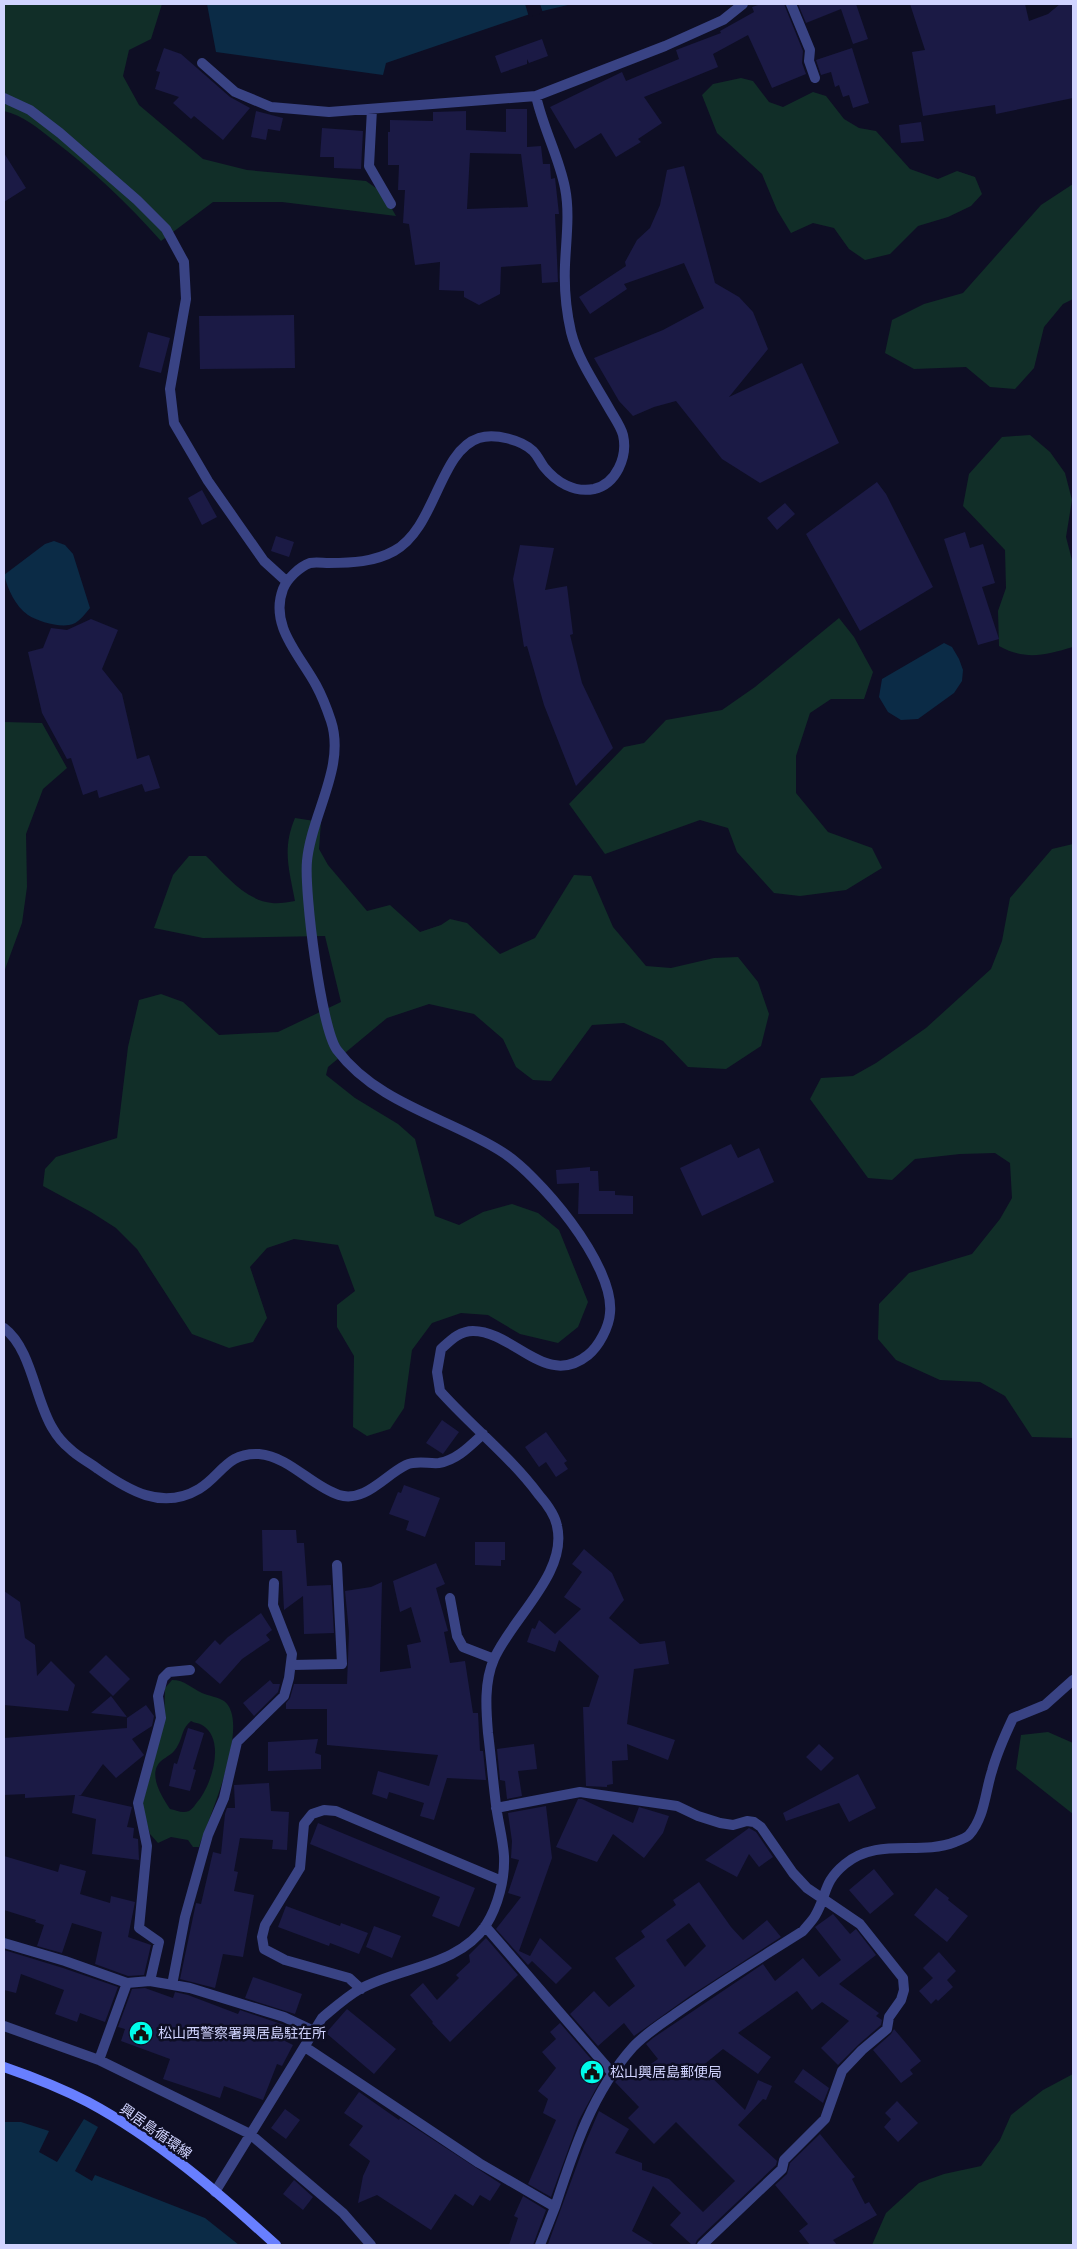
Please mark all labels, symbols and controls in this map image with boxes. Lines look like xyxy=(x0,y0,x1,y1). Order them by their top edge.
public building icon: 松山西警察署興居島駐在所 xyxy=(128,2020,154,2046)
place label: 松山西警察署興居島駐在所 xyxy=(158,2023,326,2043)
public building icon: 松山興居島郵便局 xyxy=(579,2059,605,2085)
place label: 松山興居島郵便局 xyxy=(610,2062,722,2082)
street label: 興居島循環線 xyxy=(116,2099,196,2163)

